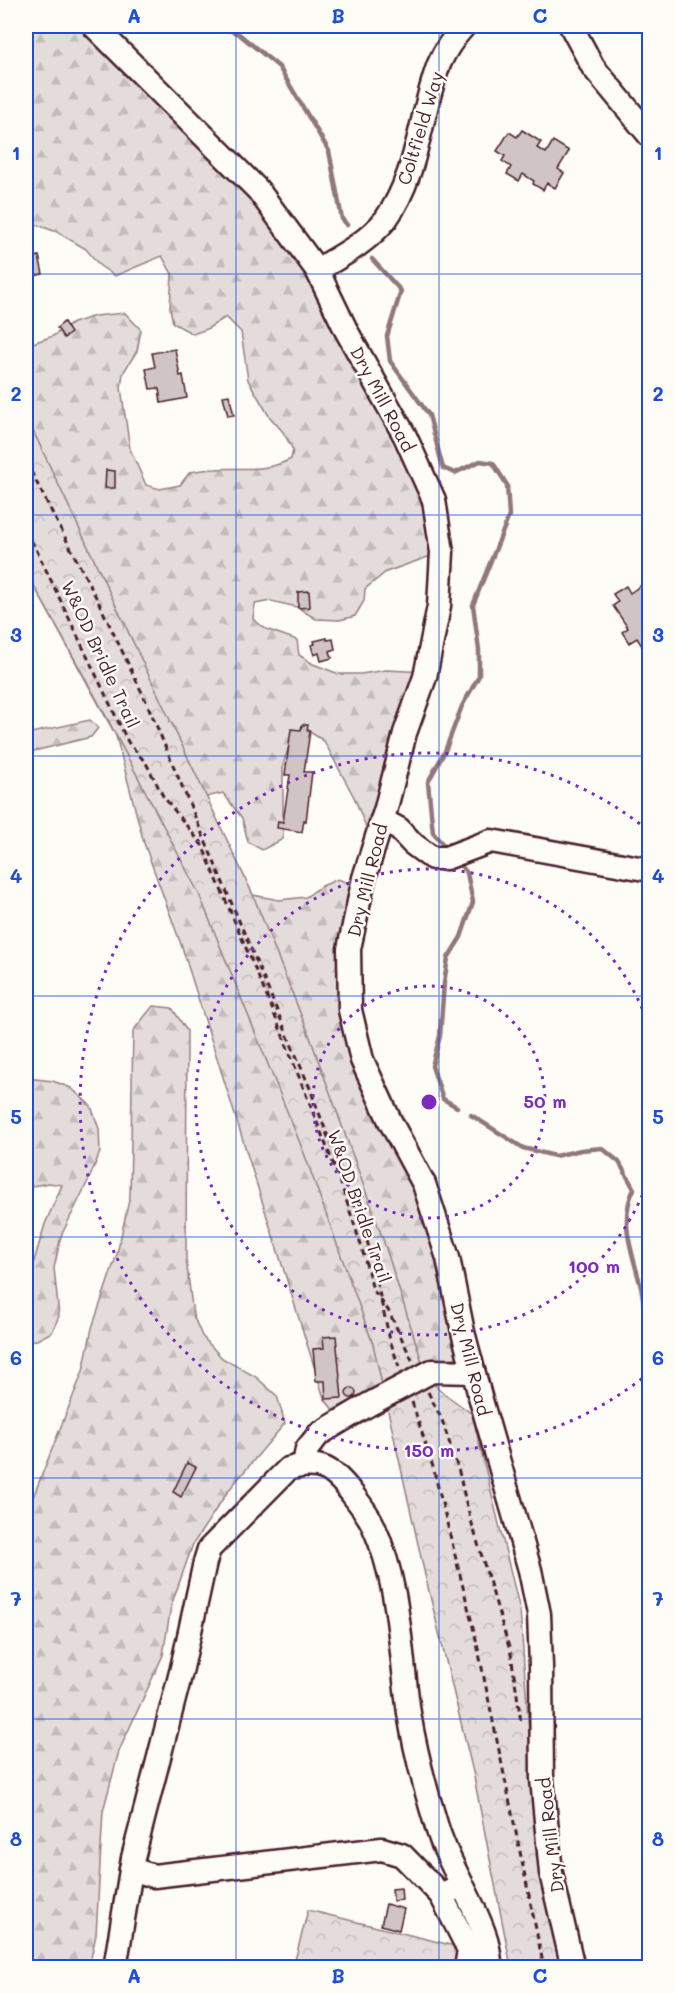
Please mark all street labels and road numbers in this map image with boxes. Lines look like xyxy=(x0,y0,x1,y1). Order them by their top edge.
street label: Coltfield Way xyxy=(391,68,449,188)
street label: Dry Mill Road xyxy=(345,342,421,456)
street label: W&OD Bridle Trail xyxy=(56,576,146,732)
street label: Dry Mill Road xyxy=(341,821,393,939)
street label: W&OD Bridle Trail xyxy=(323,1126,397,1286)
street label: Dry Mill Road xyxy=(445,1300,497,1418)
street label: Dry Mill Road xyxy=(531,1776,569,1894)

